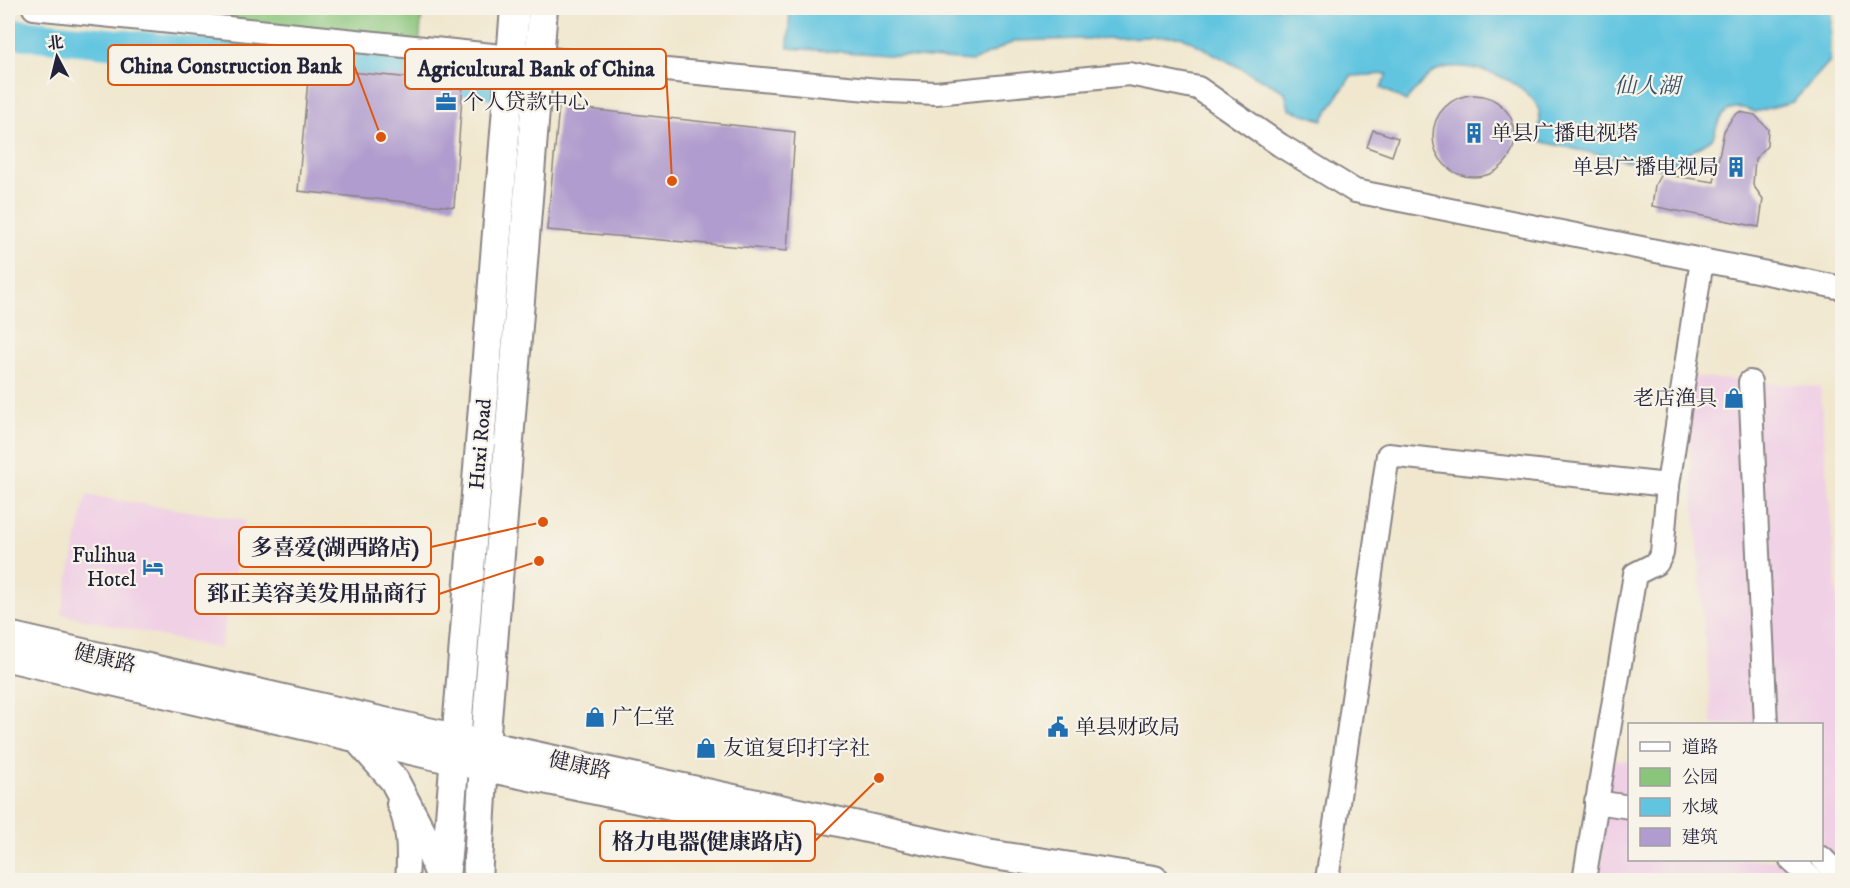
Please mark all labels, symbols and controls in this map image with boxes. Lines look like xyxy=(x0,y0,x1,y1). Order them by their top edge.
north arrow xyxy=(27,27,87,87)
text: 北 xyxy=(46,32,64,54)
callout: China Construction Bank xyxy=(108,45,354,85)
callout: Agricultural Bank of China xyxy=(405,49,666,89)
text: China Construction Bank xyxy=(120,53,343,80)
text: Agricultural Bank of China xyxy=(416,56,655,83)
water label: 仙人湖 xyxy=(1614,73,1684,100)
office icon: 个人贷款中心 xyxy=(434,90,458,114)
place label: 个人贷款中心 xyxy=(463,90,589,116)
building icon: 单县广播电视塔 xyxy=(1462,121,1486,145)
place label: 单县广播电视塔 xyxy=(1491,121,1638,147)
place label: 单县广播电视局 xyxy=(1572,155,1719,181)
building icon: 单县广播电视局 xyxy=(1724,155,1748,179)
place label: 老店渔具 xyxy=(1633,386,1717,412)
shop icon: 老店渔具 xyxy=(1722,386,1746,410)
street label: Huxi Road xyxy=(464,397,498,491)
callout: 多喜爱(湖西路店) xyxy=(239,527,431,567)
text: 多喜爱(湖西路店) xyxy=(251,535,419,562)
place label: Fulihua Hotel xyxy=(72,543,137,593)
hotel icon: Fulihua Hotel xyxy=(141,555,165,579)
callout: 郅正美容美发用品商行 xyxy=(195,574,439,614)
text: 郅正美容美发用品商行 xyxy=(207,581,427,608)
street label: 健康路 xyxy=(71,639,138,679)
shop icon: 广仁堂 xyxy=(583,705,607,729)
place label: 广仁堂 xyxy=(612,705,675,731)
public building icon: 单县财政局 xyxy=(1046,715,1070,739)
place label: 单县财政局 xyxy=(1075,715,1180,741)
legend xyxy=(1628,723,1823,861)
shop icon: 友谊复印打字社 xyxy=(694,736,718,760)
place label: 友谊复印打字社 xyxy=(723,736,870,762)
text: 道路 xyxy=(1682,737,1718,759)
street label: 健康路 xyxy=(546,747,613,785)
text: 公园 xyxy=(1682,767,1718,789)
text: 水域 xyxy=(1682,797,1718,819)
callout: 格力电器(健康路店) xyxy=(600,821,815,861)
text: 建筑 xyxy=(1682,827,1718,849)
text: 格力电器(健康路店) xyxy=(612,829,802,856)

